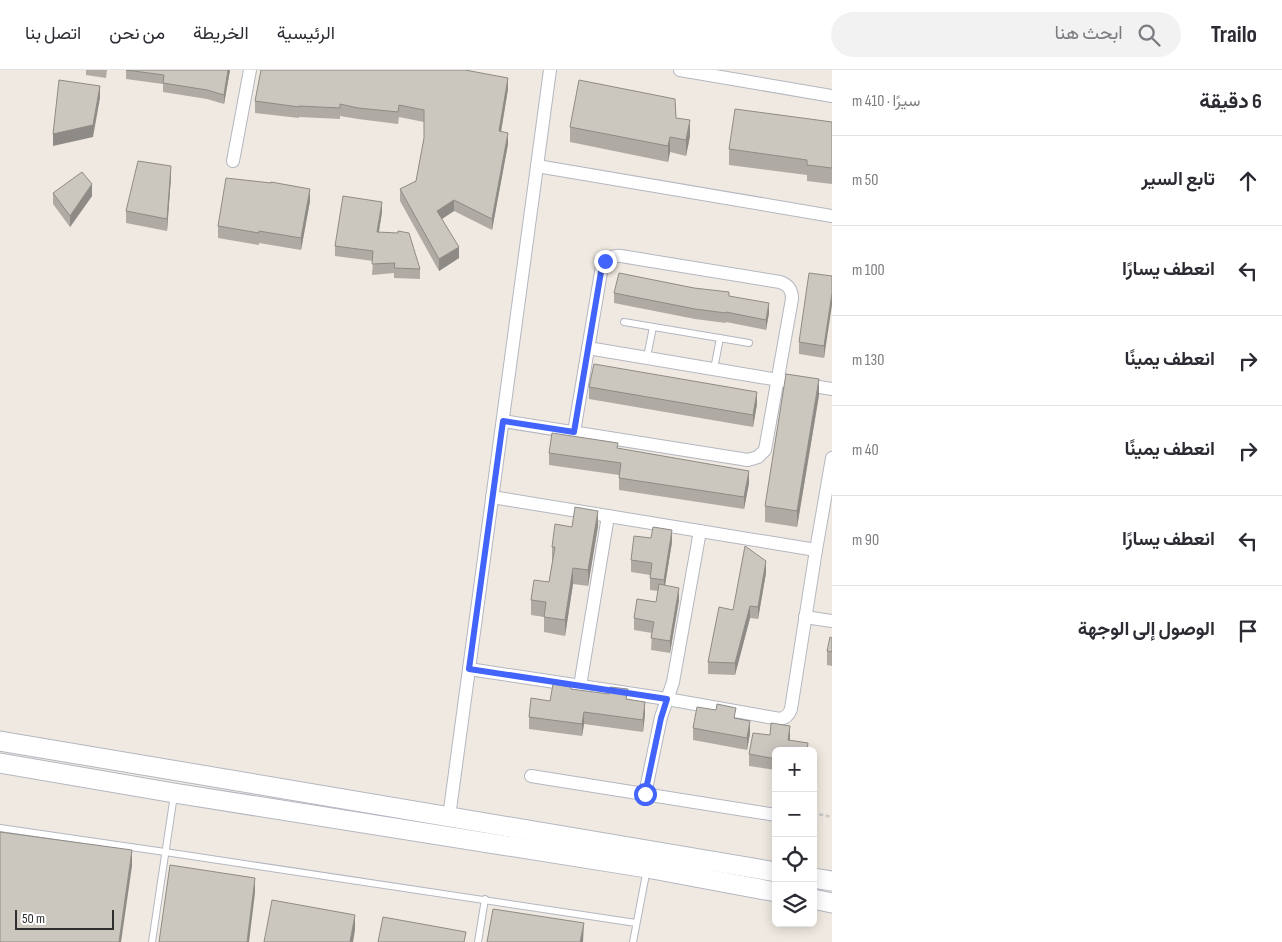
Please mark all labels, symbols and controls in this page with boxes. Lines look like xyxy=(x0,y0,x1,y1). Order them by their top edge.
search box xyxy=(831,12,1181,57)
text: Trailo xyxy=(1211,20,1257,49)
icon: search xyxy=(1135,21,1163,49)
text: ابحث هنا xyxy=(1055,22,1123,45)
text: اتصل بنا xyxy=(25,23,81,44)
text: من نحن xyxy=(109,23,165,44)
text: الخريطة xyxy=(193,23,249,44)
text: الرئيسية xyxy=(277,23,335,44)
text: 6 دقيقة xyxy=(1199,89,1262,114)
text: سيرًا · 410 m xyxy=(852,92,920,111)
icon: ahead xyxy=(1234,167,1262,195)
text: تابع السير xyxy=(1141,168,1215,191)
text: 50 m xyxy=(852,171,878,190)
route end xyxy=(594,250,617,273)
icon: left xyxy=(1234,257,1262,285)
text: انعطف يسارًا xyxy=(1122,258,1215,281)
text: 100 m xyxy=(852,261,885,280)
icon: right xyxy=(1234,347,1262,375)
text: انعطف يمينًا xyxy=(1124,348,1215,371)
text: 130 m xyxy=(852,351,884,370)
icon: right xyxy=(1234,437,1262,465)
text: انعطف يمينًا xyxy=(1124,438,1215,461)
text: 40 m xyxy=(852,441,879,460)
icon: left xyxy=(1234,527,1262,555)
text: انعطف يسارًا xyxy=(1122,528,1215,551)
text: 90 m xyxy=(852,531,879,550)
icon: arrive xyxy=(1234,617,1262,645)
text: الوصول إلى الوجهة xyxy=(1078,618,1215,641)
map controls xyxy=(772,747,817,927)
button: + xyxy=(772,747,817,792)
route start xyxy=(634,783,657,806)
button: − xyxy=(772,792,817,837)
button: locate xyxy=(772,837,817,882)
button: layers xyxy=(772,882,817,927)
scale bar xyxy=(15,907,114,930)
text: 50 m xyxy=(22,910,45,927)

